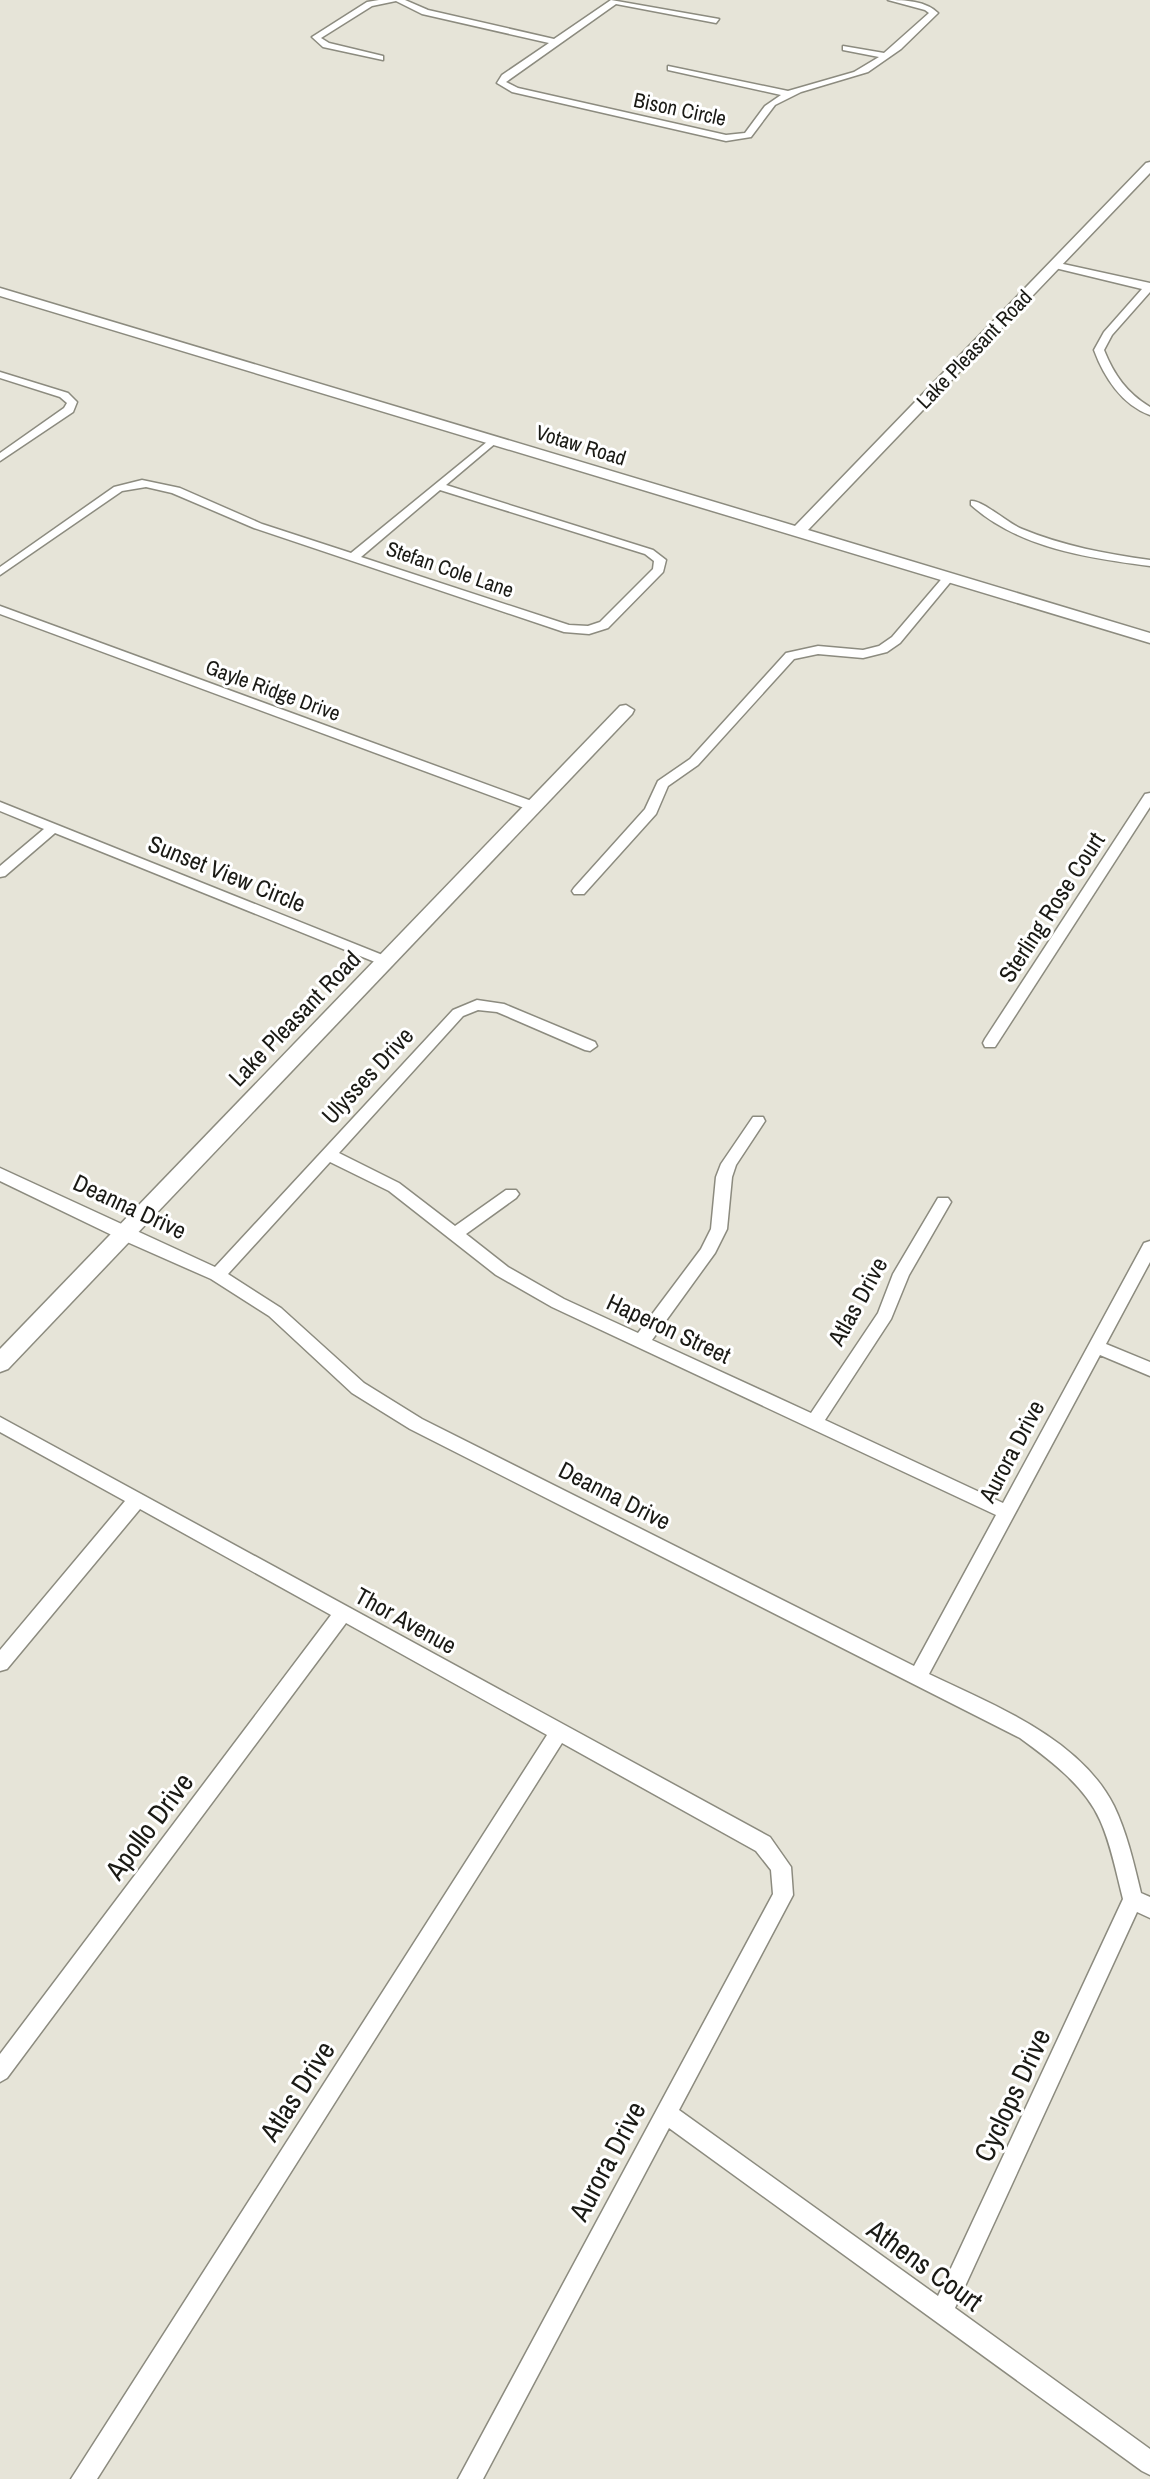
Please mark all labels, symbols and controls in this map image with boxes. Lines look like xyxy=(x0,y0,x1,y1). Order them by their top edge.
street label: Bison Circle xyxy=(631,85,729,133)
street label: Lake Pleasant Road xyxy=(910,283,1038,415)
street label: Votaw Road xyxy=(532,418,630,472)
street label: Stefan Cole Lane xyxy=(382,534,518,604)
street label: Gayle Ridge Drive xyxy=(201,652,345,728)
street label: Sterling Rose Court xyxy=(991,825,1112,988)
street label: Sunset View Circle xyxy=(144,827,310,919)
street label: Lake Pleasant Road xyxy=(221,943,367,1093)
street label: Ulysses Drive xyxy=(314,1020,420,1130)
street label: Deanna Drive xyxy=(68,1166,192,1246)
street label: Atlas Drive xyxy=(819,1251,894,1352)
street label: Haperon Street xyxy=(602,1285,737,1371)
street label: Aurora Drive xyxy=(970,1394,1051,1509)
street label: Deanna Drive xyxy=(554,1453,676,1537)
street label: Thor Avenue xyxy=(350,1579,462,1661)
street label: Apollo Drive xyxy=(96,1765,202,1888)
street label: Cyclops Drive xyxy=(965,2022,1059,2168)
street label: Atlas Drive xyxy=(250,2034,344,2149)
street label: Aurora Drive xyxy=(559,2095,654,2228)
street label: Athens Court xyxy=(859,2210,990,2320)

